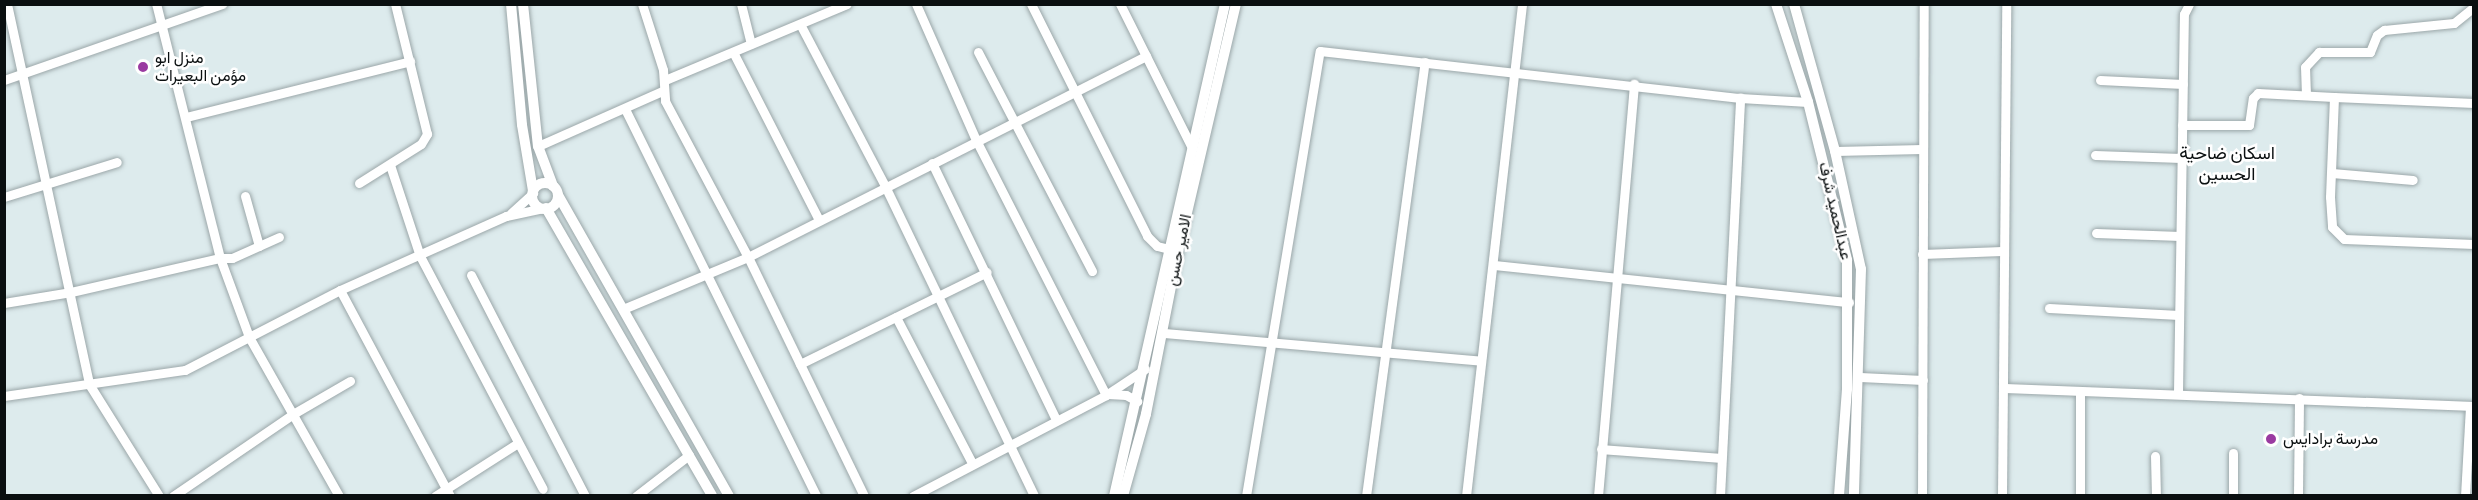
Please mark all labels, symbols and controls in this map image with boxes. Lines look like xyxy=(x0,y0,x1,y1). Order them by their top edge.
place label: منزل ابو مؤمن البعيرات xyxy=(155,48,246,86)
marker: منزل ابو مؤمن البعيرات xyxy=(136,60,150,74)
district label: اسكان ضاحية الحسين xyxy=(2179,144,2275,186)
street label: عبدالحميد شرف xyxy=(1814,160,1856,262)
street label: الامير حسن xyxy=(1162,212,1196,288)
place label: مدرسة برادايس xyxy=(2283,429,2378,449)
marker: مدرسة برادايس xyxy=(2264,432,2278,446)

